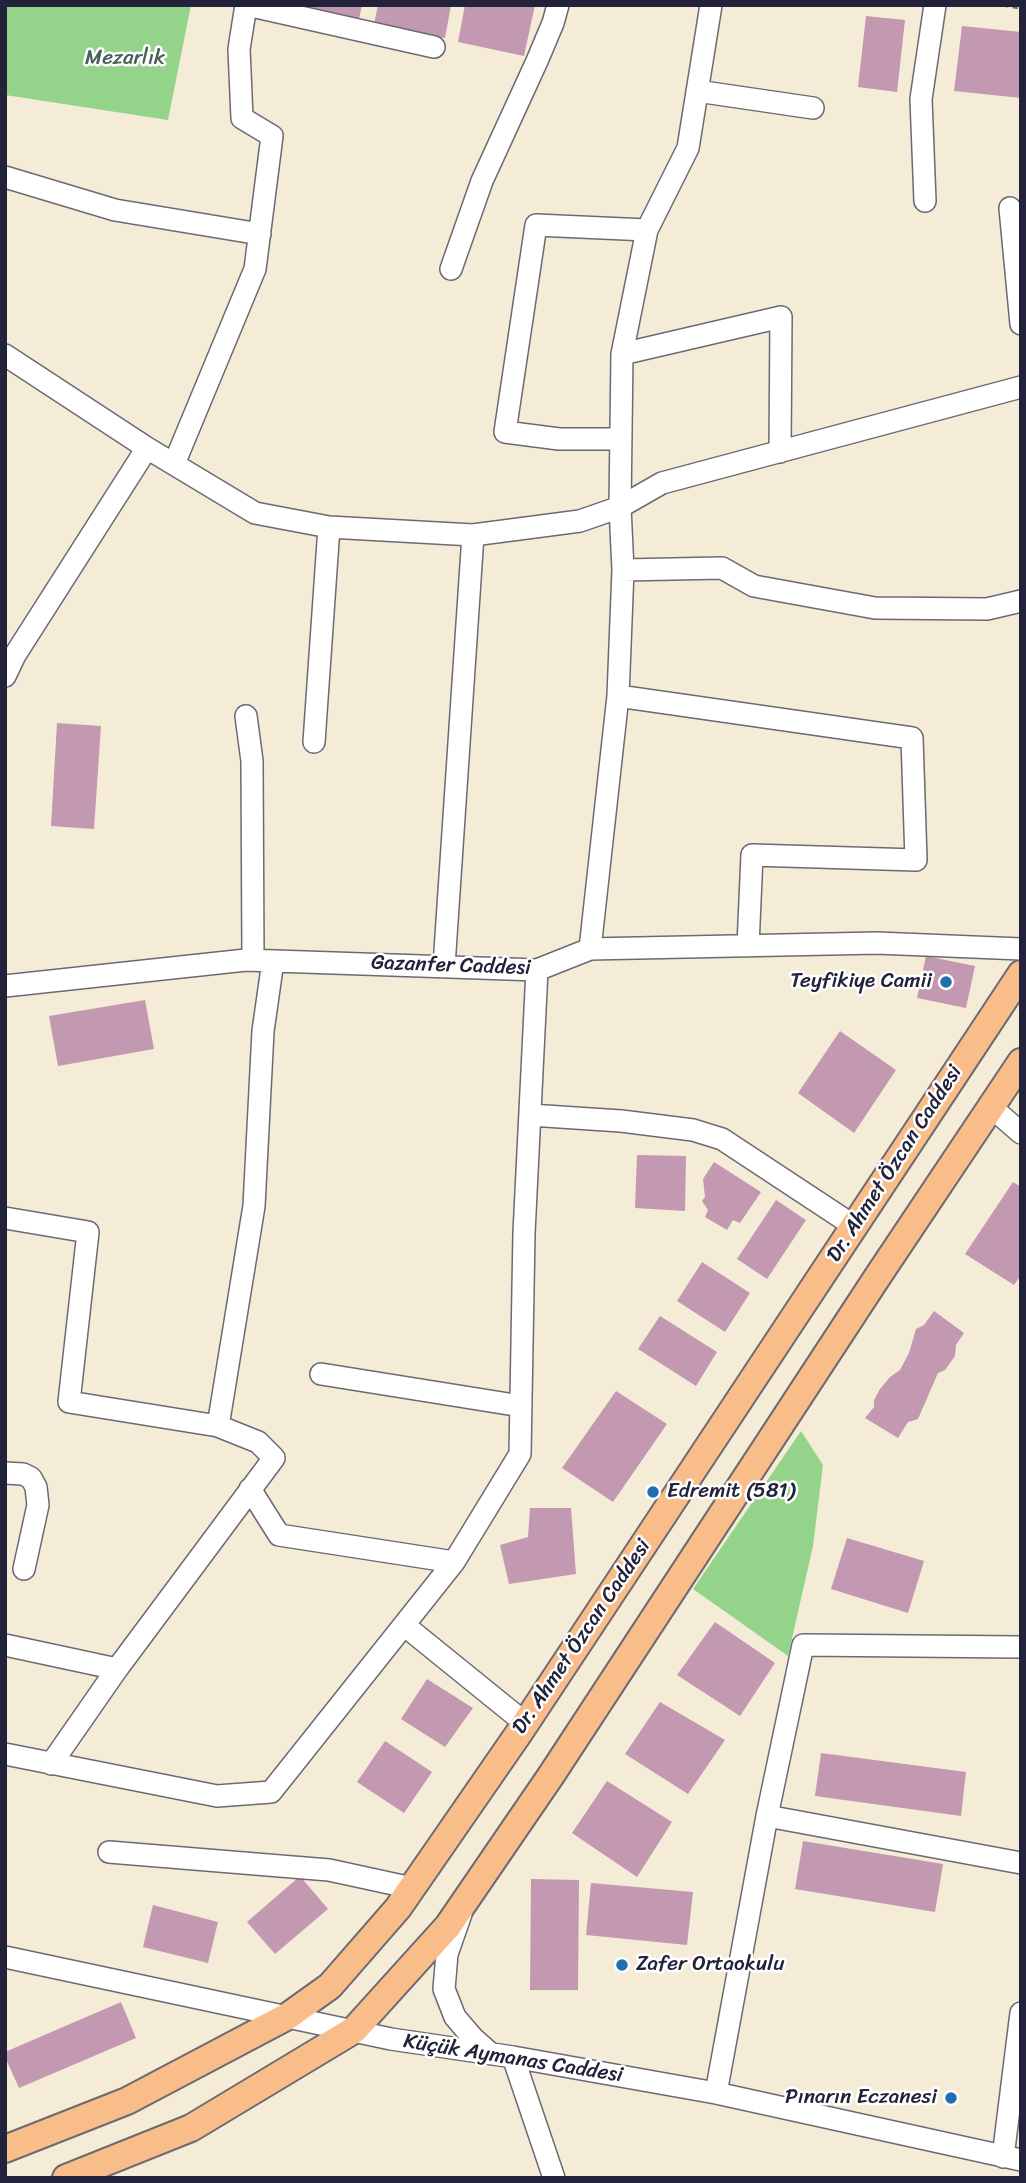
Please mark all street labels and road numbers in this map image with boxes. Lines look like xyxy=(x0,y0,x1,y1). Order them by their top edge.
street label: Gazanfer Caddesi xyxy=(371,951,531,981)
street label: Dr. Ahmet Özcan Caddesi xyxy=(822,1061,968,1267)
street label: Dr. Ahmet Özcan Caddesi xyxy=(507,1535,657,1739)
street label: Küçük Aymanas Caddesi xyxy=(402,2029,624,2089)

